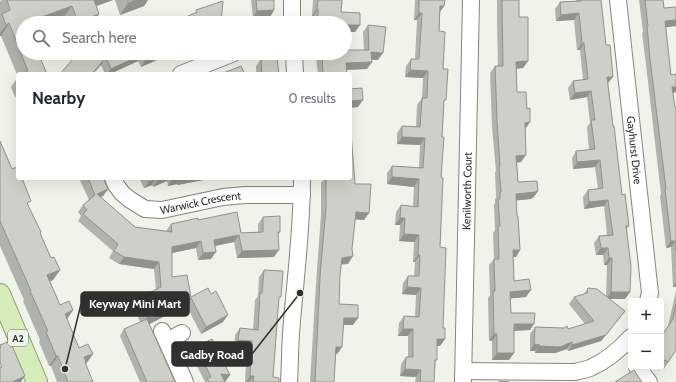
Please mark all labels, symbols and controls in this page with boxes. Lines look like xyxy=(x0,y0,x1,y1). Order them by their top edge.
search box xyxy=(16,16,352,60)
icon: search xyxy=(30,27,52,49)
text: Search here xyxy=(62,29,137,47)
text: Nearby xyxy=(32,88,85,108)
text: 0 results xyxy=(288,90,336,106)
street label: Gayhurst Drive xyxy=(624,115,645,185)
street label: Kenilworth Court xyxy=(459,152,475,230)
street label: Warwick Crescent xyxy=(159,188,242,217)
callout: Keyway Mini Mart xyxy=(81,292,189,316)
text: Keyway Mini Mart xyxy=(89,296,181,311)
map controls xyxy=(628,298,664,370)
button: + xyxy=(628,298,664,334)
road number: A2 xyxy=(8,330,28,346)
button: − xyxy=(628,334,664,370)
callout: Gadby Road xyxy=(172,342,252,366)
text: Gadby Road xyxy=(180,347,244,362)

